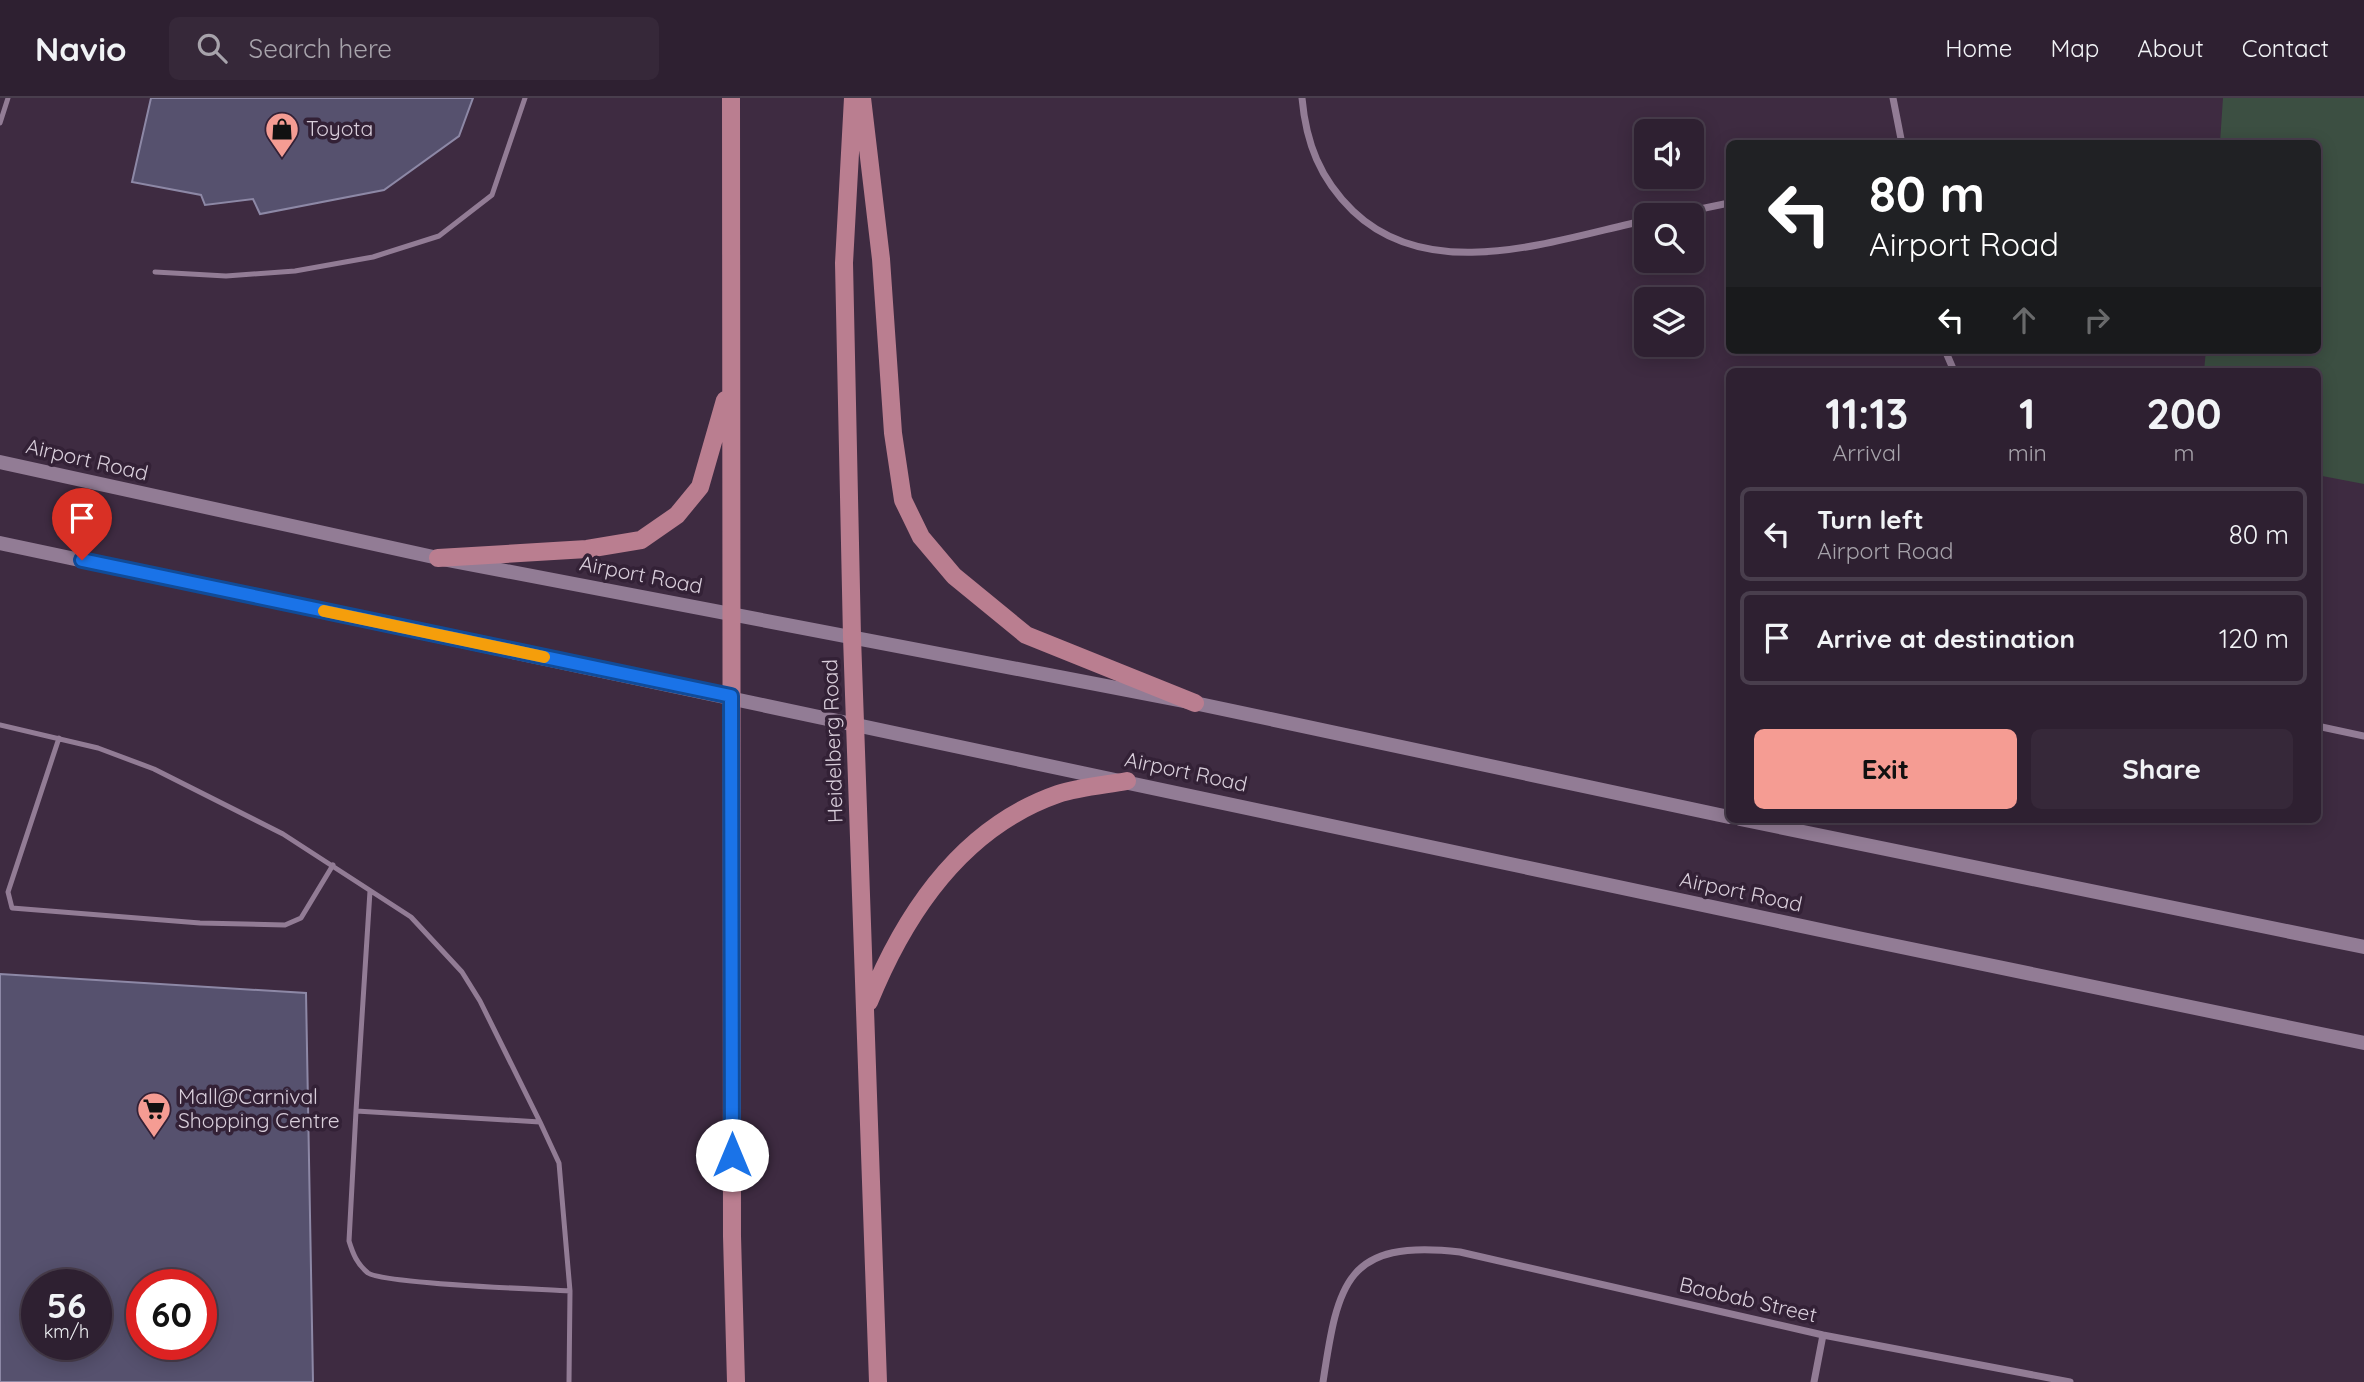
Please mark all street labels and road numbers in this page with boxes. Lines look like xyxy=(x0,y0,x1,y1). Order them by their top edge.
street label: Airport Road xyxy=(24,432,151,486)
street label: Airport Road xyxy=(578,549,705,599)
street label: Heidelberg Road xyxy=(816,659,848,824)
street label: Airport Road xyxy=(1123,745,1250,797)
street label: Airport Road xyxy=(1678,865,1805,917)
street label: Baobab Street xyxy=(1677,1271,1820,1327)

